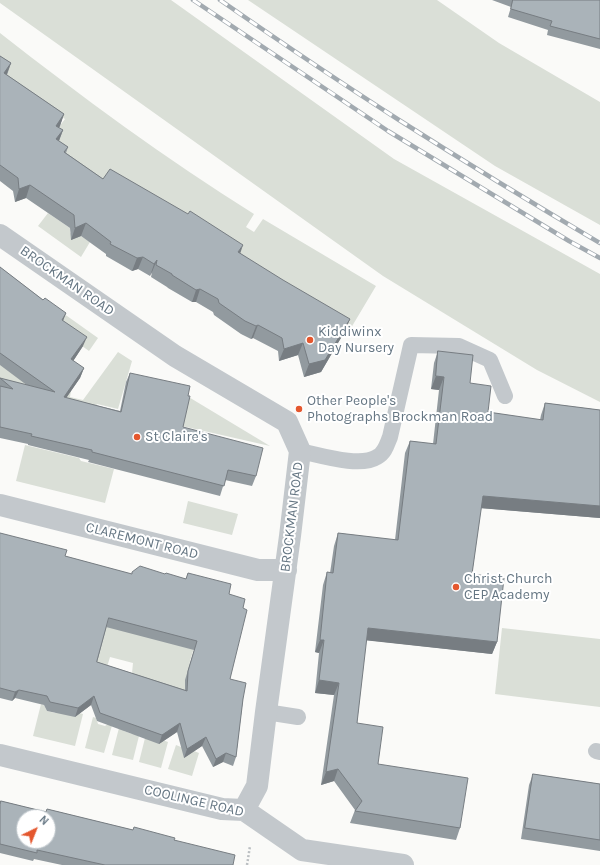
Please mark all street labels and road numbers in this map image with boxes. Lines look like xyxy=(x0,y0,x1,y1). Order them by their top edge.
street label: BROCKMAN ROAD xyxy=(17,242,117,320)
street label: BROCKMAN ROAD xyxy=(277,461,307,573)
street label: CLAREMONT ROAD xyxy=(84,519,200,563)
street label: COOLINGE ROAD xyxy=(143,781,245,821)

